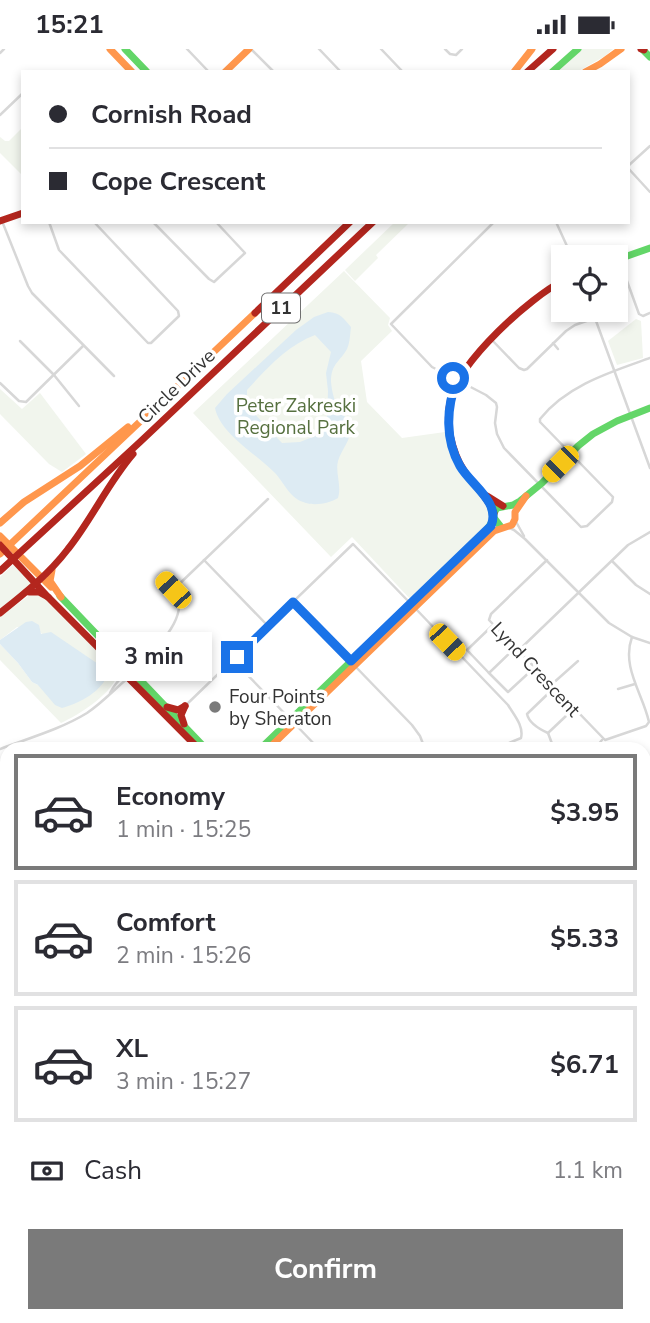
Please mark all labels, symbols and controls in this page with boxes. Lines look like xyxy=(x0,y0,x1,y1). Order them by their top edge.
text: 15:21 xyxy=(35,7,104,42)
text: Cornish Road xyxy=(91,97,252,132)
text: Cope Crescent xyxy=(91,164,265,199)
map controls xyxy=(551,245,628,322)
button: locate xyxy=(551,245,628,322)
road number: 11 xyxy=(262,293,300,323)
street label: Circle Drive xyxy=(132,343,221,430)
route start xyxy=(437,362,469,394)
park label: Peter Zakreski Regional Park xyxy=(236,393,356,441)
car xyxy=(538,442,583,486)
car xyxy=(151,567,196,613)
street label: Lynd Crescent xyxy=(485,617,586,723)
car xyxy=(425,620,470,664)
callout: 3 min xyxy=(97,633,212,681)
text: 3 min xyxy=(124,641,184,672)
route end xyxy=(221,641,253,673)
place label: Four Points by Sheraton xyxy=(229,684,332,732)
marker: Four Points by Sheraton xyxy=(207,699,223,715)
text: Economy xyxy=(116,779,225,814)
icon: car xyxy=(32,781,95,844)
text: $3.95 xyxy=(550,795,619,830)
text: 1 min · 15:25 xyxy=(116,814,251,845)
text: Comfort xyxy=(116,905,216,940)
icon: car xyxy=(32,907,95,970)
text: $5.33 xyxy=(550,921,619,956)
text: 2 min · 15:26 xyxy=(116,940,251,971)
text: XL xyxy=(116,1031,148,1066)
icon: car xyxy=(32,1033,95,1096)
text: $6.71 xyxy=(550,1047,619,1082)
text: 3 min · 15:27 xyxy=(116,1066,251,1097)
icon: cash xyxy=(28,1152,66,1190)
text: Cash xyxy=(84,1153,142,1188)
text: 1.1 km xyxy=(553,1155,623,1186)
button: Confirm xyxy=(28,1229,623,1309)

